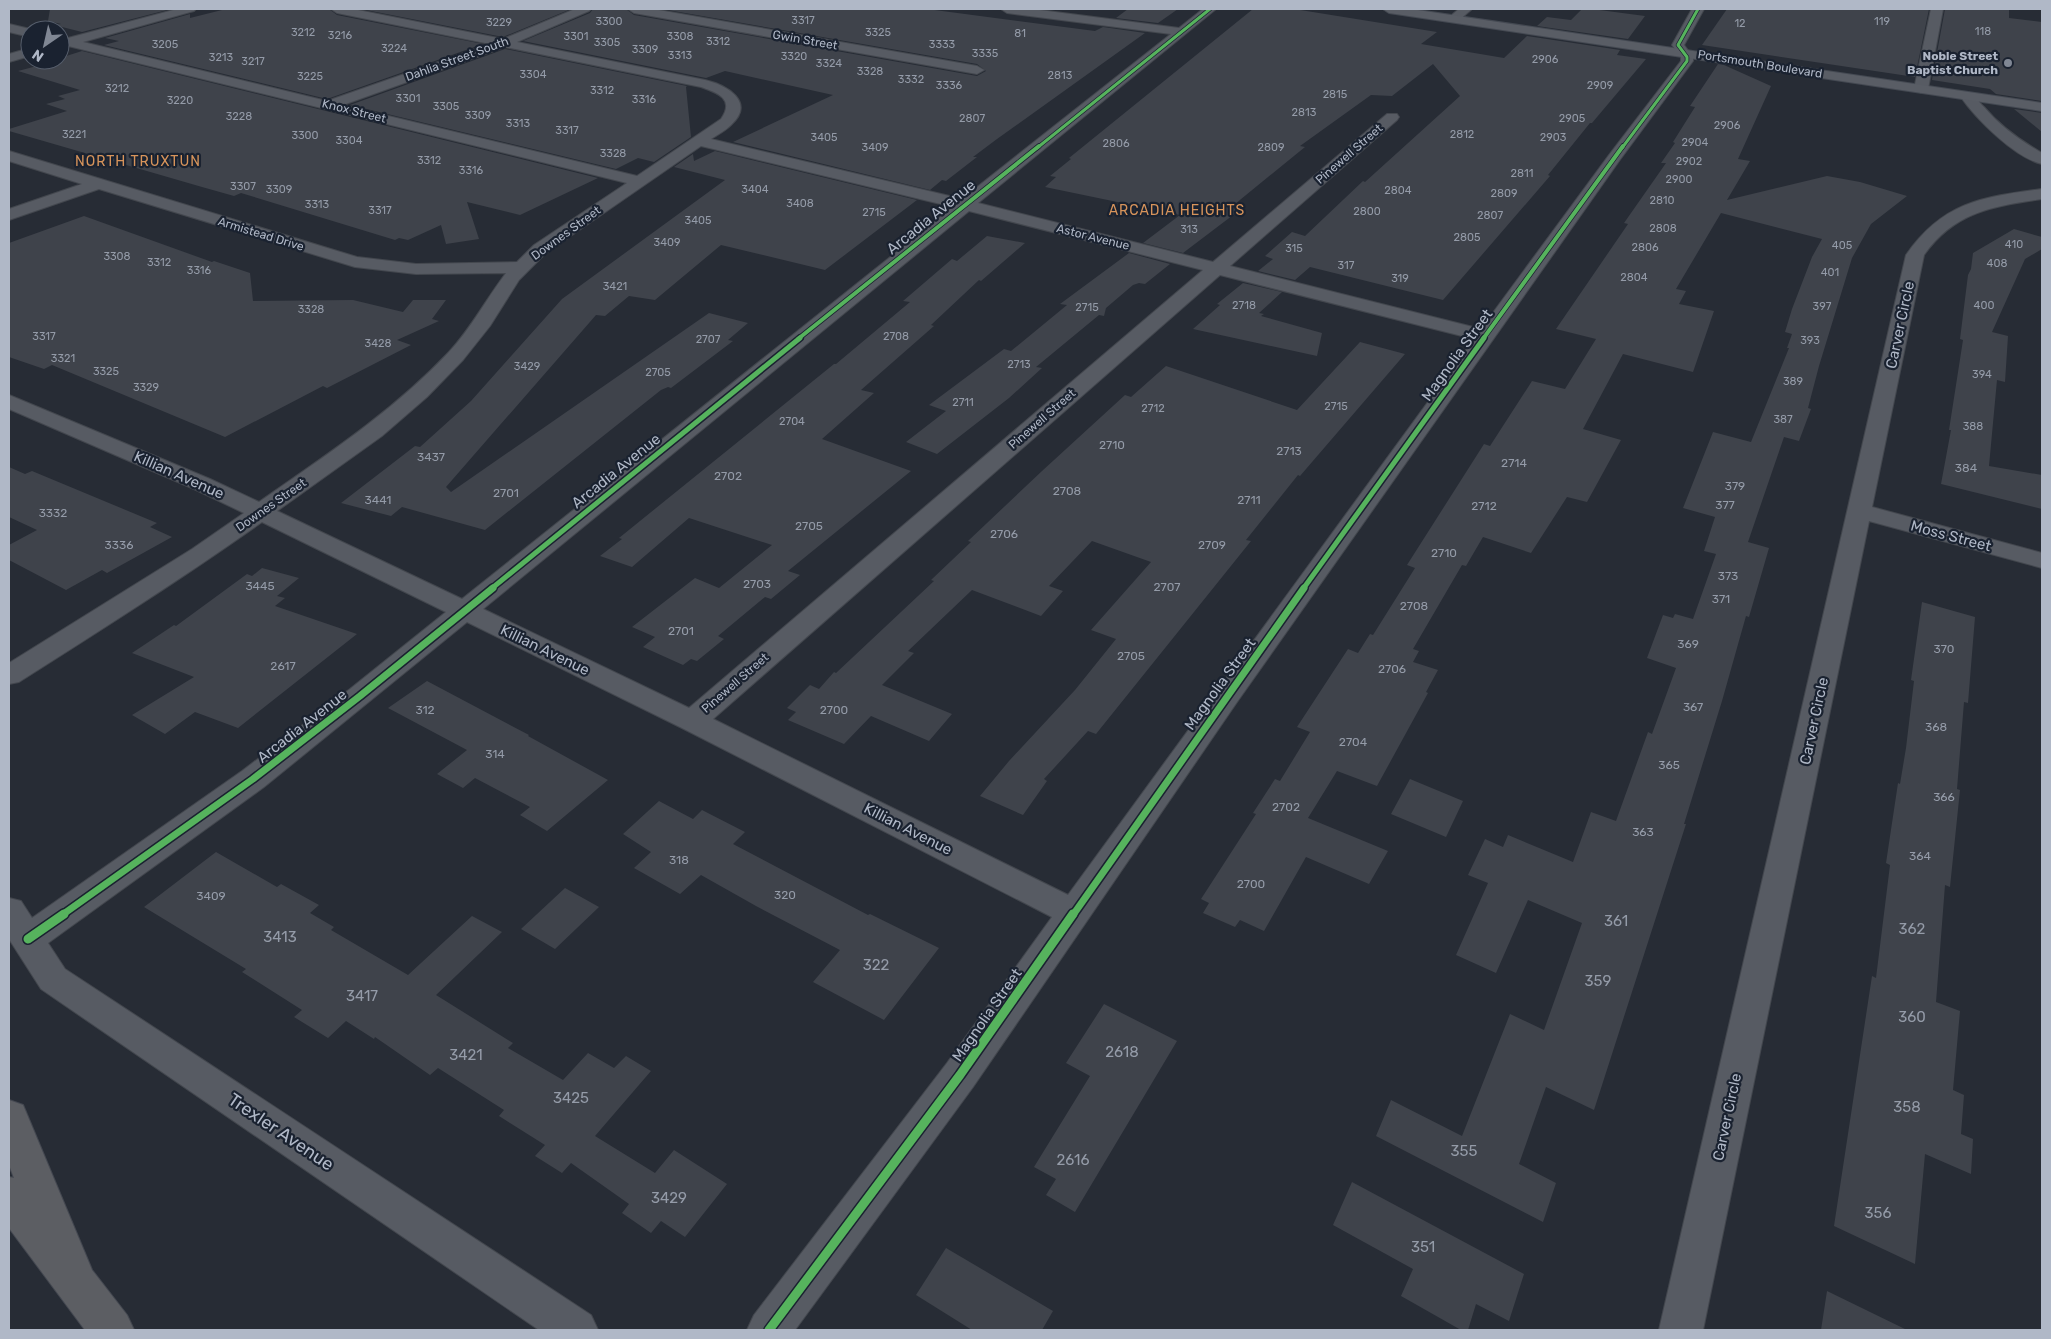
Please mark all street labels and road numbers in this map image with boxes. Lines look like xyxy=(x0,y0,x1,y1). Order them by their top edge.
street label: Gwin Street xyxy=(771,27,839,53)
street label: Dahlia Street South xyxy=(403,34,511,84)
street label: Portsmouth Boulevard xyxy=(1697,47,1823,81)
street label: Knox Street xyxy=(321,96,388,126)
street label: Pinewell Street xyxy=(1313,121,1386,187)
street label: Arcadia Avenue xyxy=(883,176,979,258)
street label: Downes Street xyxy=(529,203,604,263)
street label: Armistead Drive xyxy=(216,214,306,254)
street label: Astor Avenue xyxy=(1055,221,1131,253)
street label: Carver Circle xyxy=(1882,280,1918,370)
street label: Magnolia Street xyxy=(1418,305,1497,405)
street label: Pinewell Street xyxy=(1006,386,1079,452)
street label: Arcadia Avenue xyxy=(568,430,664,512)
street label: Killian Avenue xyxy=(131,447,227,503)
street label: Downes Street xyxy=(233,475,309,534)
street label: Moss Street xyxy=(1909,517,1993,555)
street label: Killian Avenue xyxy=(498,621,592,679)
street label: Magnolia Street xyxy=(1181,634,1260,734)
street label: Pinewell Street xyxy=(699,650,772,716)
street label: Carver Circle xyxy=(1796,676,1832,766)
street label: Arcadia Avenue xyxy=(254,685,350,767)
street label: Killian Avenue xyxy=(861,799,955,859)
street label: Magnolia Street xyxy=(948,965,1026,1065)
street label: Carver Circle xyxy=(1709,1072,1745,1162)
street label: Trexler Avenue xyxy=(224,1088,338,1176)

